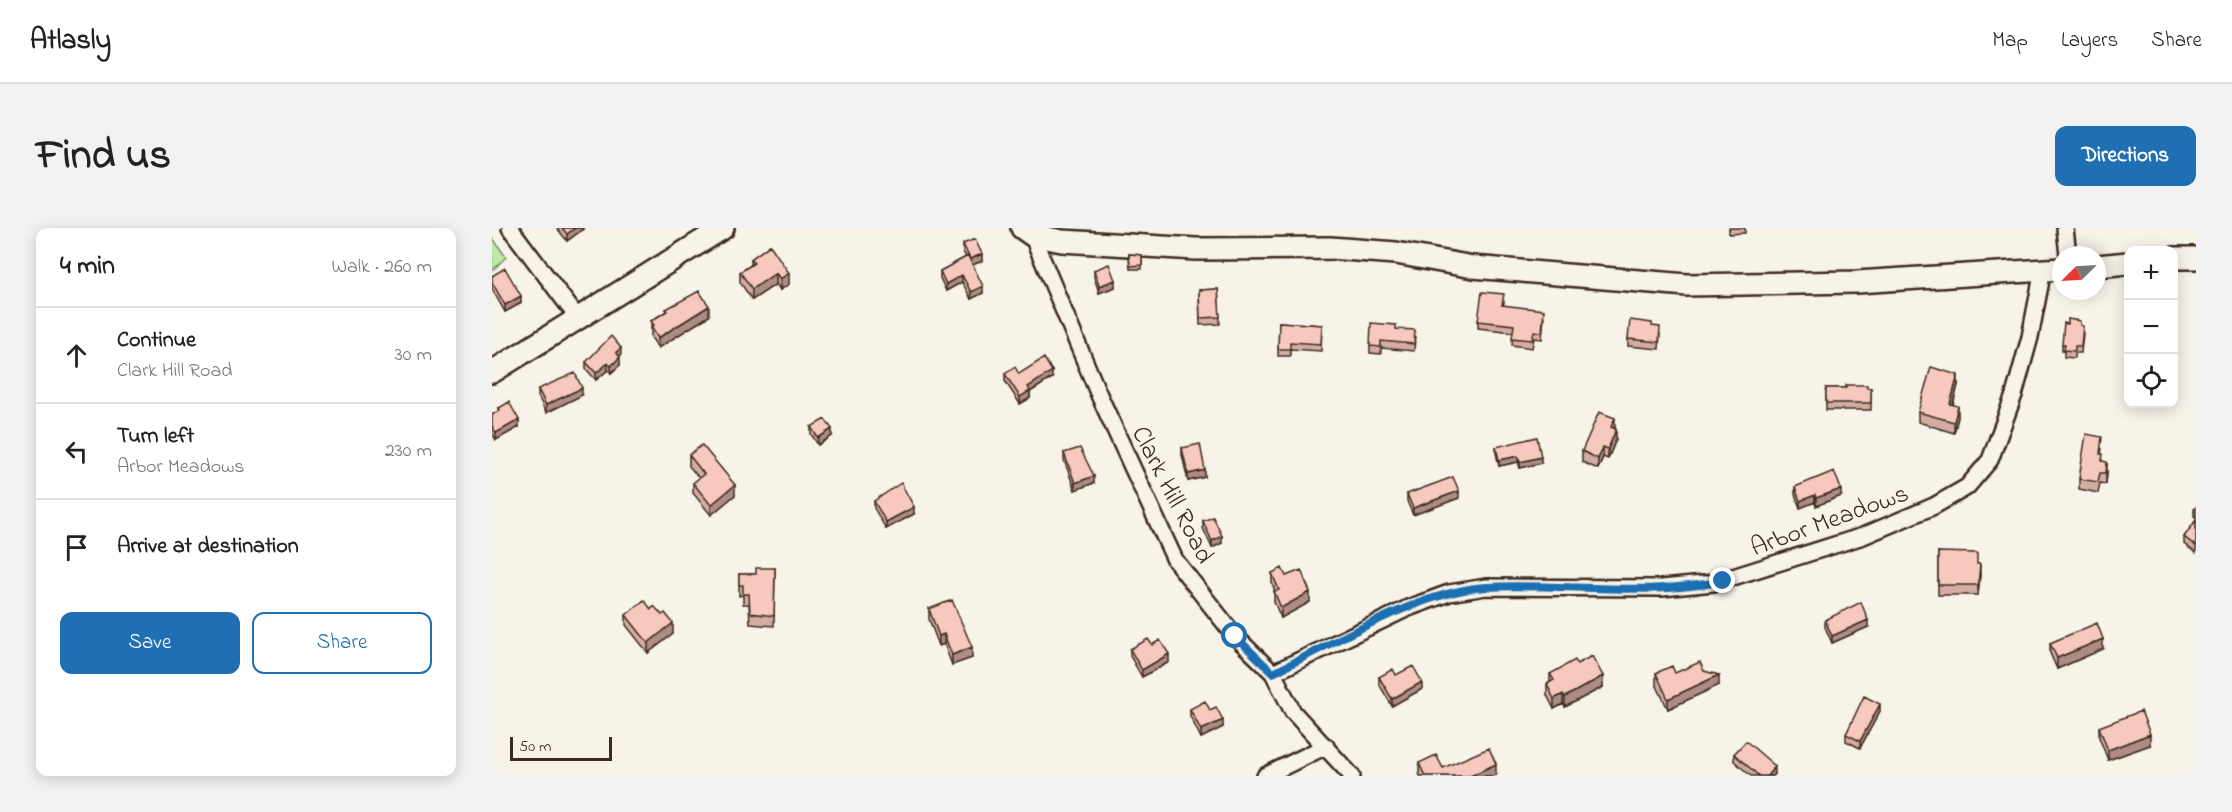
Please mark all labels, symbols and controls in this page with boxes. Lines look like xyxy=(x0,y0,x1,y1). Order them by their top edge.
text: Atlasly xyxy=(30,21,111,62)
text: Map xyxy=(1992,26,2028,56)
text: Layers xyxy=(2061,26,2118,56)
text: Share xyxy=(2151,26,2202,56)
text: Find us xyxy=(36,126,171,187)
button: Directions xyxy=(2055,126,2196,186)
north arrow xyxy=(2052,246,2106,300)
map controls xyxy=(2124,246,2178,408)
button: + xyxy=(2124,246,2178,300)
text: 4 min xyxy=(60,248,115,286)
text: Walk · 260 m xyxy=(331,253,432,282)
button: − xyxy=(2124,300,2178,354)
text: Continue xyxy=(117,325,196,357)
icon: ahead xyxy=(60,339,93,372)
text: 30 m xyxy=(395,341,432,370)
button: locate xyxy=(2124,354,2178,408)
text: Clark Hill Road xyxy=(117,357,233,386)
street label: Clark Hill Road xyxy=(1120,420,1223,571)
text: Turn left xyxy=(117,421,194,453)
icon: left xyxy=(60,435,93,468)
text: 230 m xyxy=(385,437,432,466)
text: Arbor Meadows xyxy=(117,453,245,482)
street label: Arbor Meadows xyxy=(1746,476,1914,568)
icon: arrive xyxy=(60,531,93,564)
text: Arrive at destination xyxy=(117,531,299,563)
route end xyxy=(1709,567,1735,593)
button: Save xyxy=(60,612,240,674)
button: Share xyxy=(252,612,432,674)
route start xyxy=(1221,622,1247,648)
scale bar xyxy=(510,734,612,762)
text: 50 m xyxy=(519,735,551,759)

